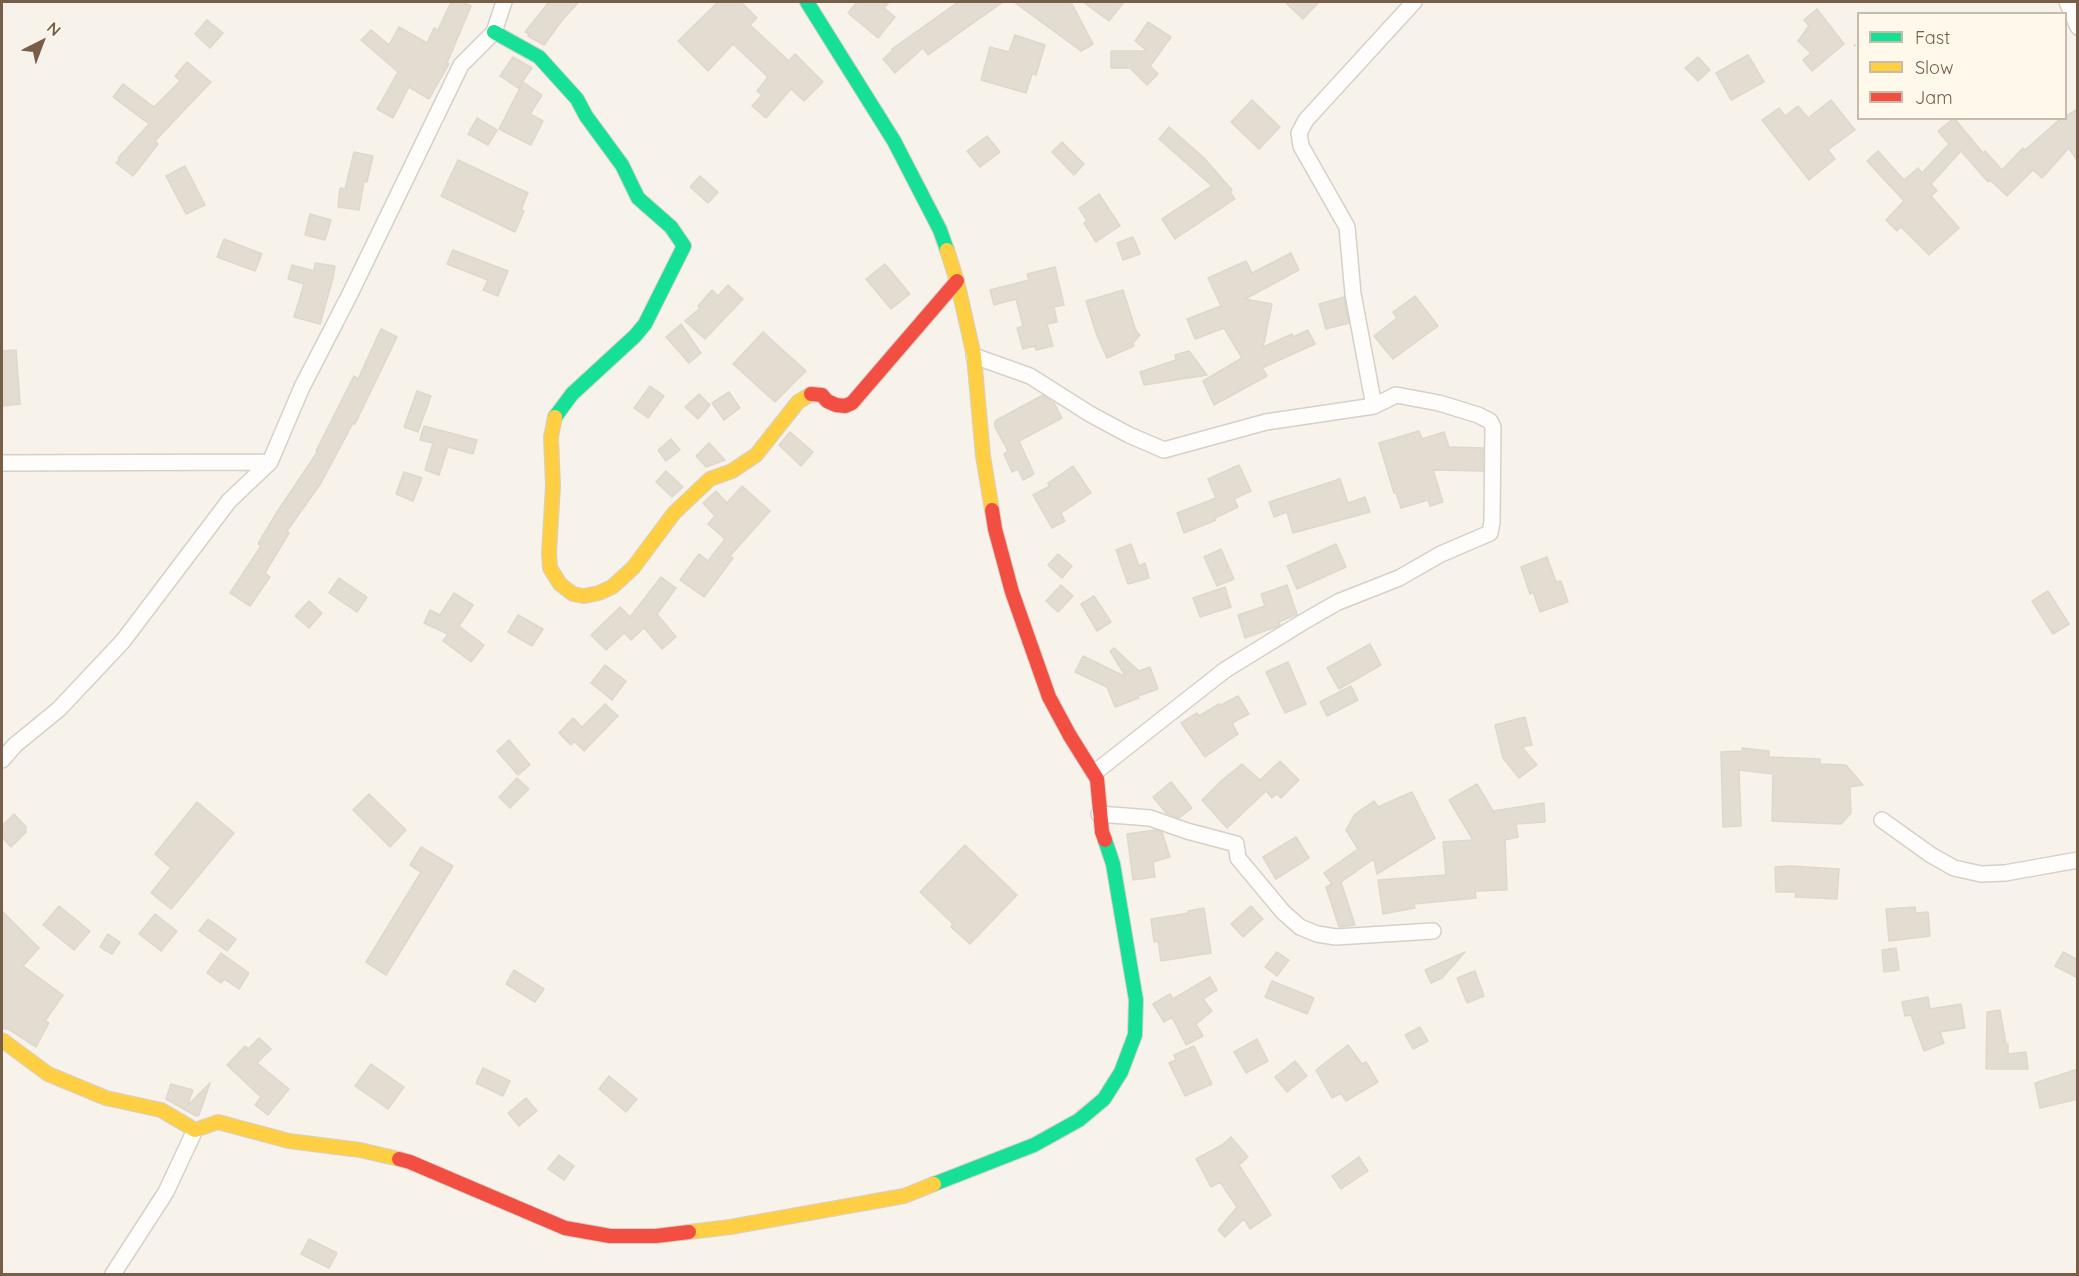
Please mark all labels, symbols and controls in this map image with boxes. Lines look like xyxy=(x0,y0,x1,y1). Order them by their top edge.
north arrow xyxy=(12,12,72,72)
legend xyxy=(1857,12,2067,120)
text: N xyxy=(43,17,65,40)
text: Fast xyxy=(1915,26,1950,49)
text: Slow xyxy=(1915,56,1953,79)
text: Jam xyxy=(1915,86,1953,109)

